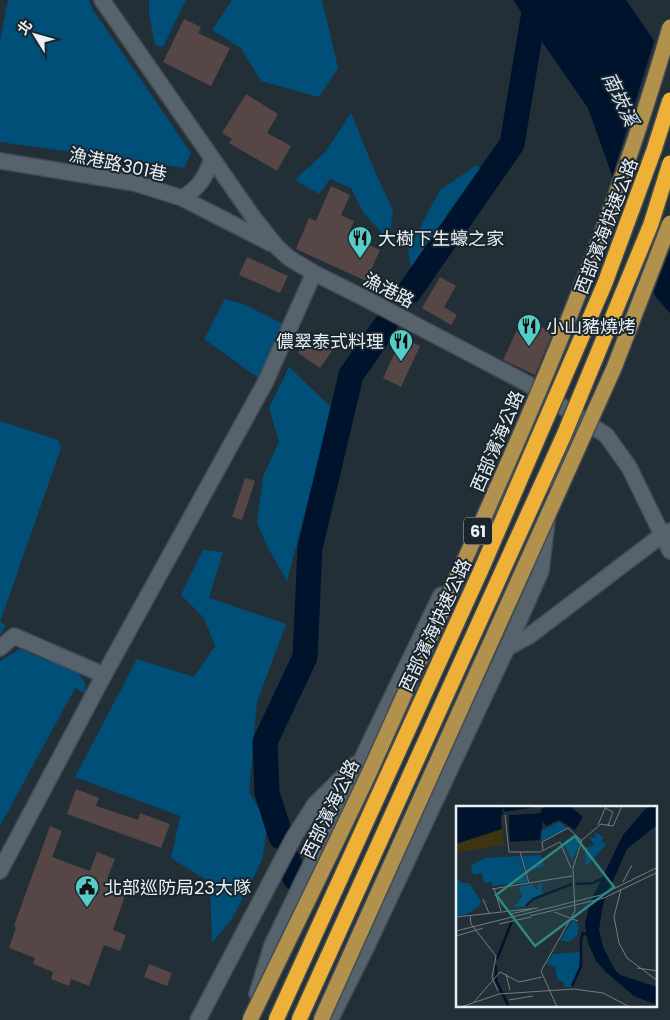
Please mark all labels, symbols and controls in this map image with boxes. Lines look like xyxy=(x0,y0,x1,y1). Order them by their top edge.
north arrow xyxy=(10,10,60,60)
text: 北 xyxy=(12,16,37,39)
water label: 南崁溪 xyxy=(595,67,646,133)
street label: 漁港路301巷 xyxy=(67,141,169,187)
street label: 西部濱海快速公路 xyxy=(569,154,643,298)
restaurant icon: 大樹下生蠔之家 xyxy=(347,225,373,259)
place label: 大樹下生蠔之家 xyxy=(378,226,504,251)
street label: 漁港路 xyxy=(359,267,419,313)
restaurant icon: 小山豬燒烤 xyxy=(516,313,542,347)
place label: 小山豬燒烤 xyxy=(546,314,636,339)
restaurant icon: 儂翠泰式料理 xyxy=(388,328,414,362)
place label: 儂翠泰式料理 xyxy=(276,329,384,354)
street label: 西部濱海公路 xyxy=(464,386,530,496)
road number: 61 xyxy=(464,518,492,544)
street label: 西部濱海快速公路 xyxy=(393,554,477,696)
street label: 西部濱海公路 xyxy=(295,755,365,863)
inset map xyxy=(456,806,658,1008)
public building icon: 北部巡防局23大隊 xyxy=(74,874,100,908)
place label: 北部巡防局23大隊 xyxy=(104,875,251,900)

